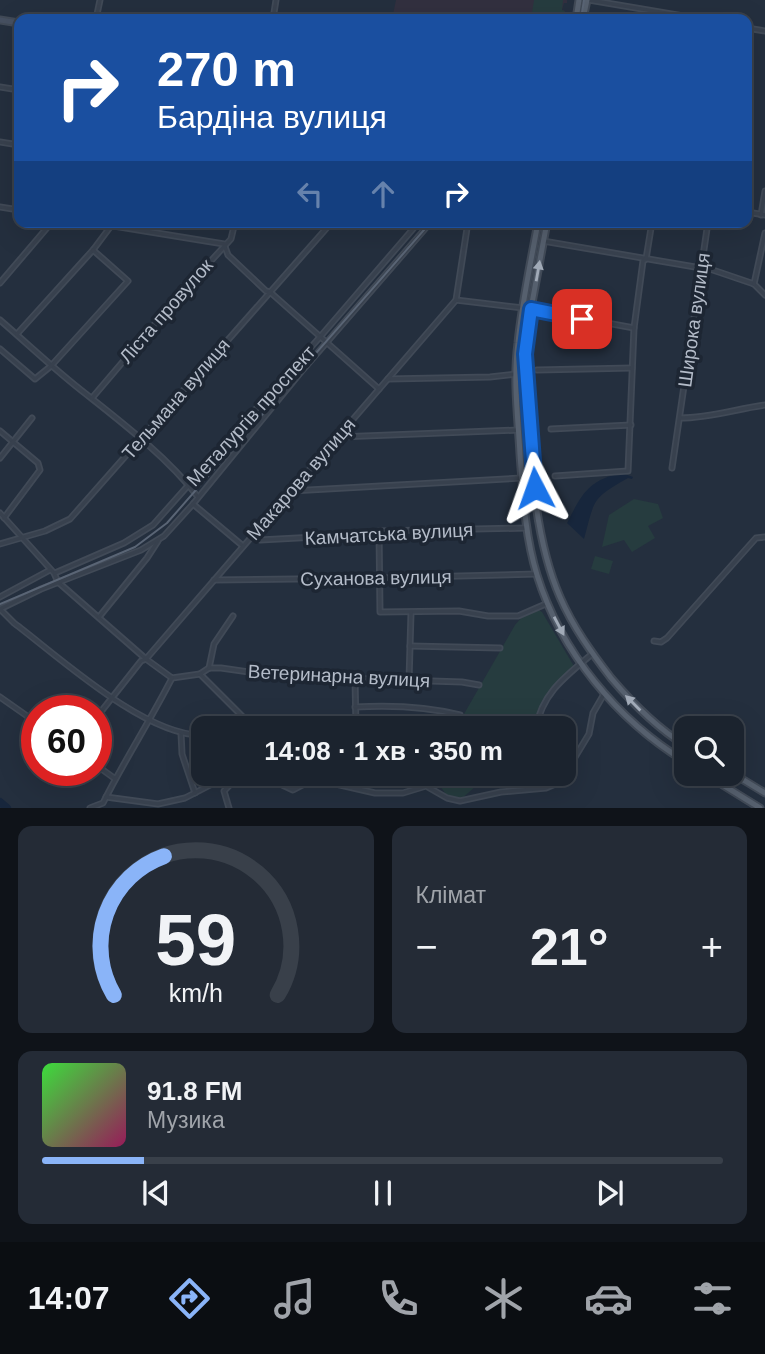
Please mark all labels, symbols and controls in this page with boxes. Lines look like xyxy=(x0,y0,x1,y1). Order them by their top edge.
icon: right xyxy=(42,42,133,133)
text: 270 m xyxy=(157,42,296,96)
text: Бардіна вулиця xyxy=(157,99,387,135)
icon: left xyxy=(291,175,329,213)
icon: ahead xyxy=(364,175,402,213)
icon: right xyxy=(437,175,475,213)
street label: Широка вулиця xyxy=(674,252,714,388)
street label: Ліста провулок xyxy=(115,254,217,367)
one-way arrow xyxy=(533,260,544,282)
pin xyxy=(552,289,612,349)
icon: arrive xyxy=(563,300,601,338)
street label: Тельмана вулиця xyxy=(118,334,234,464)
street label: Металургів проспект xyxy=(182,341,320,490)
street label: Макарова вулиця xyxy=(242,414,360,544)
position arrow xyxy=(498,451,572,525)
street label: Камчатська вулиця xyxy=(304,519,474,549)
street label: Суханова вулиця xyxy=(300,566,452,590)
one-way arrow xyxy=(552,616,564,636)
street label: Ветеринарна вулиця xyxy=(247,661,431,691)
speed limit sign: 60 xyxy=(21,695,112,786)
one-way arrow xyxy=(626,695,642,712)
map controls xyxy=(674,716,744,786)
button: search xyxy=(674,716,744,786)
text: 14:08 · 1 хв · 350 m xyxy=(264,736,503,766)
text: Клімат xyxy=(416,882,486,908)
text: 59 xyxy=(155,900,236,981)
text: 21° xyxy=(530,918,609,976)
text: − xyxy=(416,926,438,968)
text: + xyxy=(701,926,723,968)
text: km/h xyxy=(169,979,223,1007)
text: 91.8 FM xyxy=(147,1076,242,1106)
text: Музика xyxy=(147,1107,225,1133)
icon: previous xyxy=(137,1174,175,1212)
icon: pause xyxy=(364,1174,402,1212)
icon: next xyxy=(591,1174,629,1212)
icon: directions xyxy=(165,1274,214,1323)
icon: music xyxy=(270,1274,319,1323)
icon: phone xyxy=(374,1274,423,1323)
icon: climate xyxy=(479,1274,528,1323)
icon: car xyxy=(584,1274,633,1323)
icon: filters xyxy=(688,1274,737,1323)
text: 14:07 xyxy=(28,1280,110,1316)

